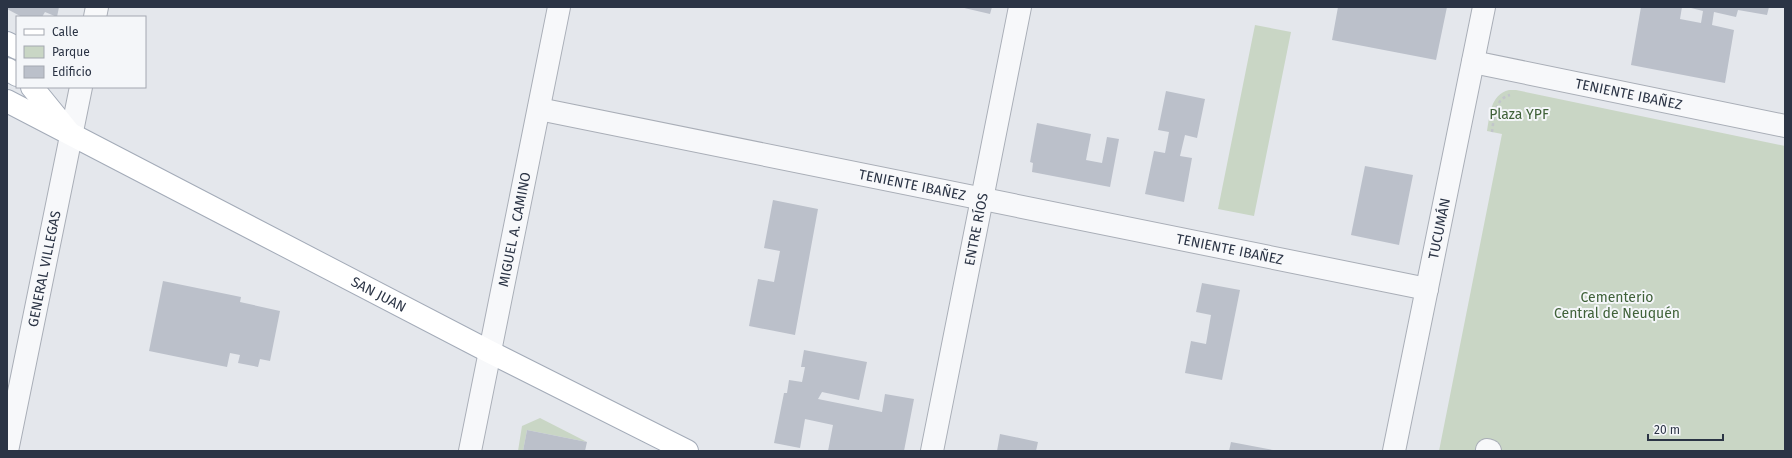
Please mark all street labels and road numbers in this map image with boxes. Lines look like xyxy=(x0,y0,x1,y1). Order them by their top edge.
street label: TENIENTE IBAÑEZ xyxy=(1574,75,1684,114)
street label: TENIENTE IBAÑEZ xyxy=(857,166,967,204)
street label: MIGUEL A. CAMINO xyxy=(495,171,535,288)
street label: ENTRE RÍOS xyxy=(961,191,992,267)
street label: TUCUMÁN xyxy=(1425,197,1454,261)
street label: GENERAL VILLEGAS xyxy=(24,209,65,329)
street label: TENIENTE IBAÑEZ xyxy=(1175,230,1285,269)
street label: SAN JUAN xyxy=(348,273,409,316)

